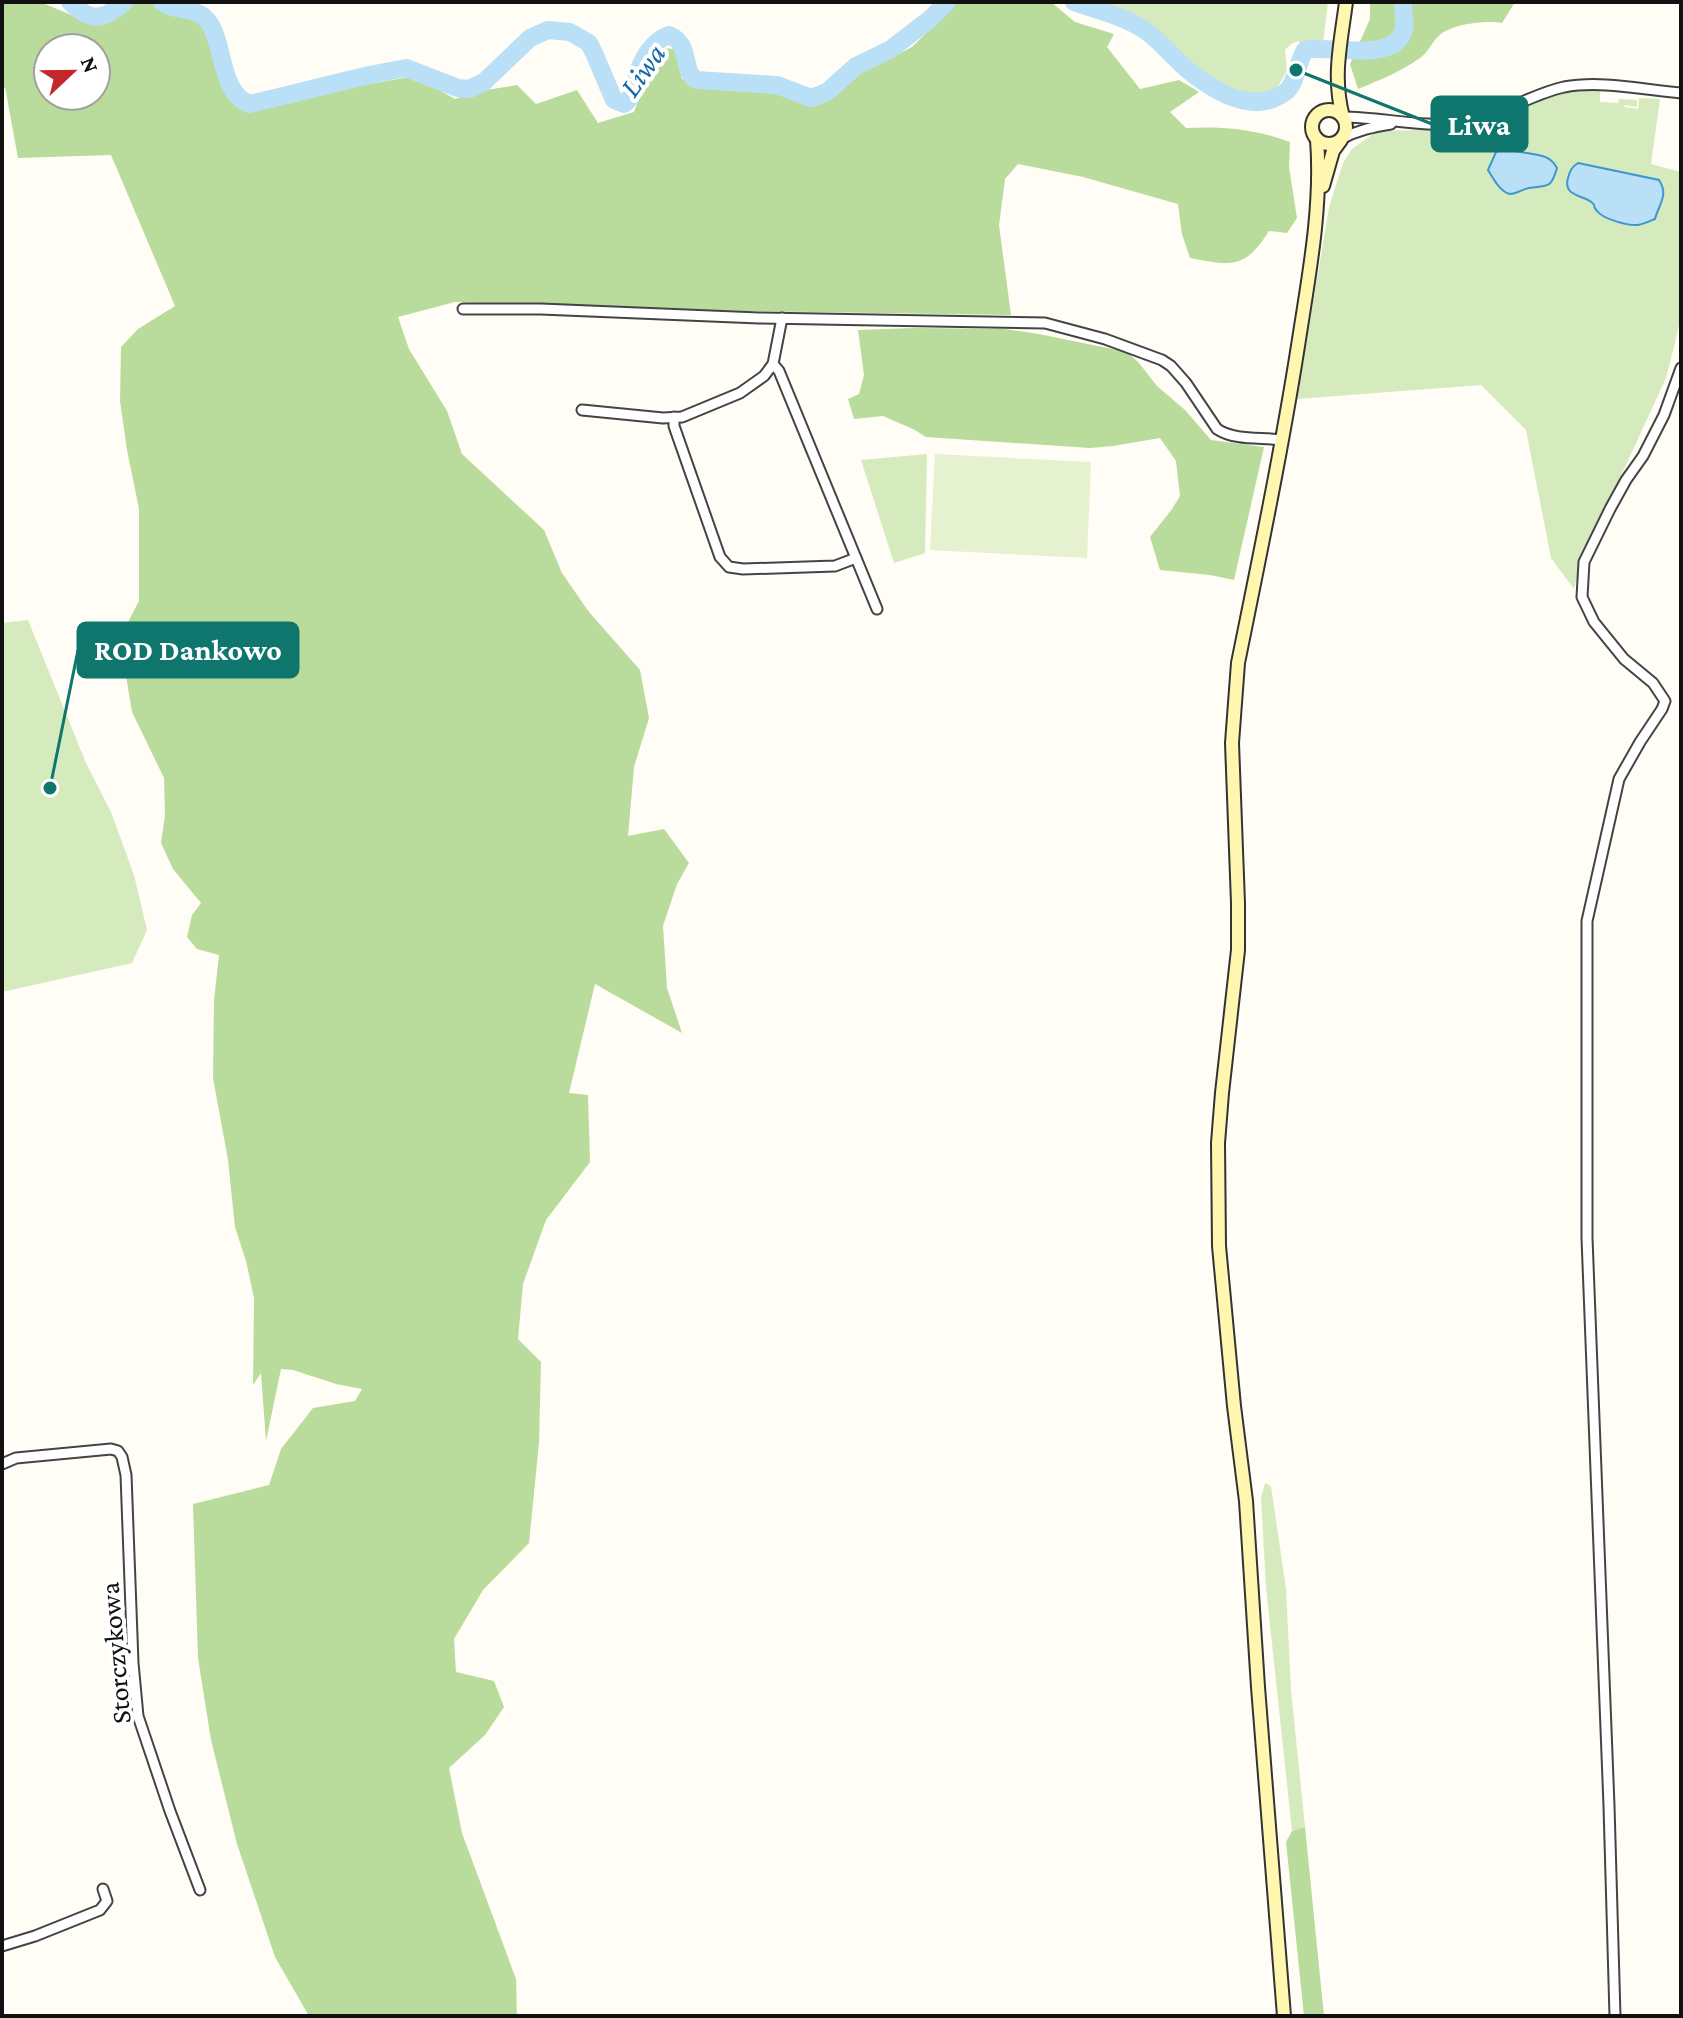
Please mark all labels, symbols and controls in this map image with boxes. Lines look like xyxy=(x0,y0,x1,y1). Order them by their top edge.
north arrow xyxy=(32,32,112,112)
water label: Liwa xyxy=(612,38,672,102)
text: N xyxy=(76,53,104,76)
callout: Liwa xyxy=(1432,97,1527,151)
text: Liwa xyxy=(1448,108,1511,141)
callout: ROD Dankowo xyxy=(78,623,298,677)
text: ROD Dankowo xyxy=(94,633,282,666)
street label: Storczykowa xyxy=(93,1581,137,1725)

